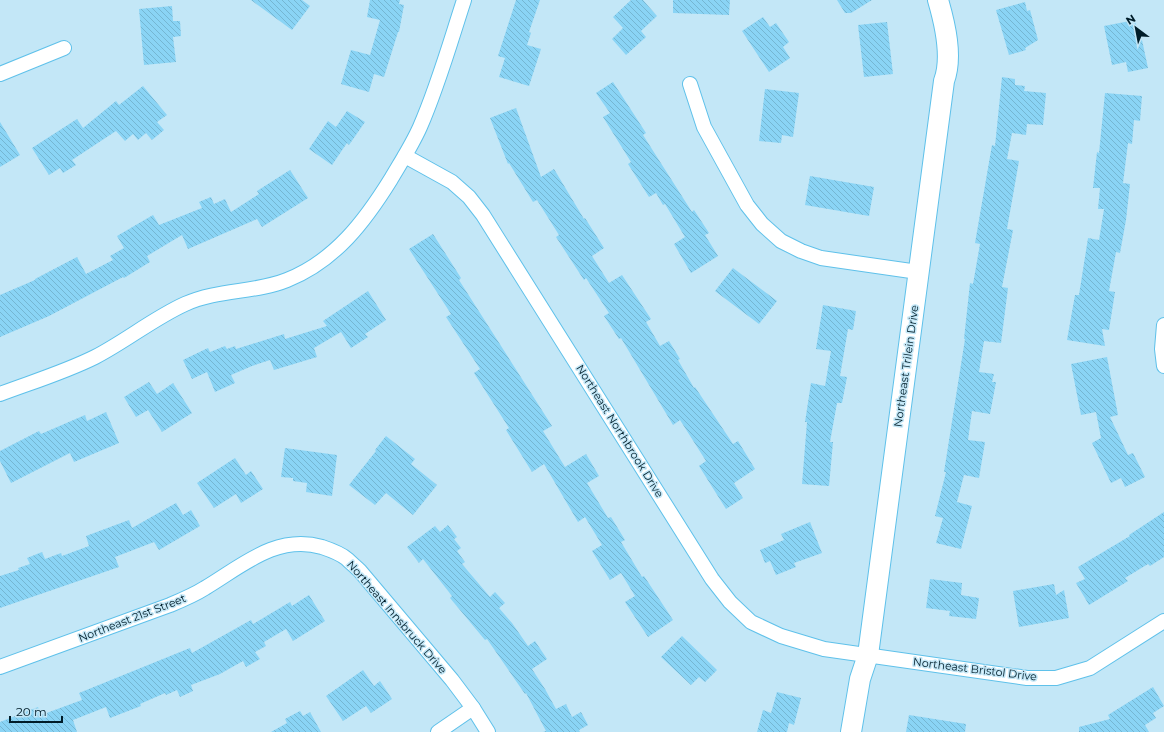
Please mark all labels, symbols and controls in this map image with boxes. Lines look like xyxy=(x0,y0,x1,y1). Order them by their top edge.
north arrow xyxy=(1116,8,1156,48)
text: N xyxy=(1123,11,1138,28)
street label: Northeast Trilein Drive xyxy=(890,304,922,428)
street label: Northeast Northbrook Drive xyxy=(573,362,667,500)
street label: Northeast Innsbruck Drive xyxy=(344,558,450,677)
street label: Northeast 21st Street xyxy=(76,591,188,645)
street label: Northeast Bristol Drive xyxy=(912,654,1038,684)
scale bar xyxy=(10,698,62,724)
text: 20 m xyxy=(16,704,47,719)

